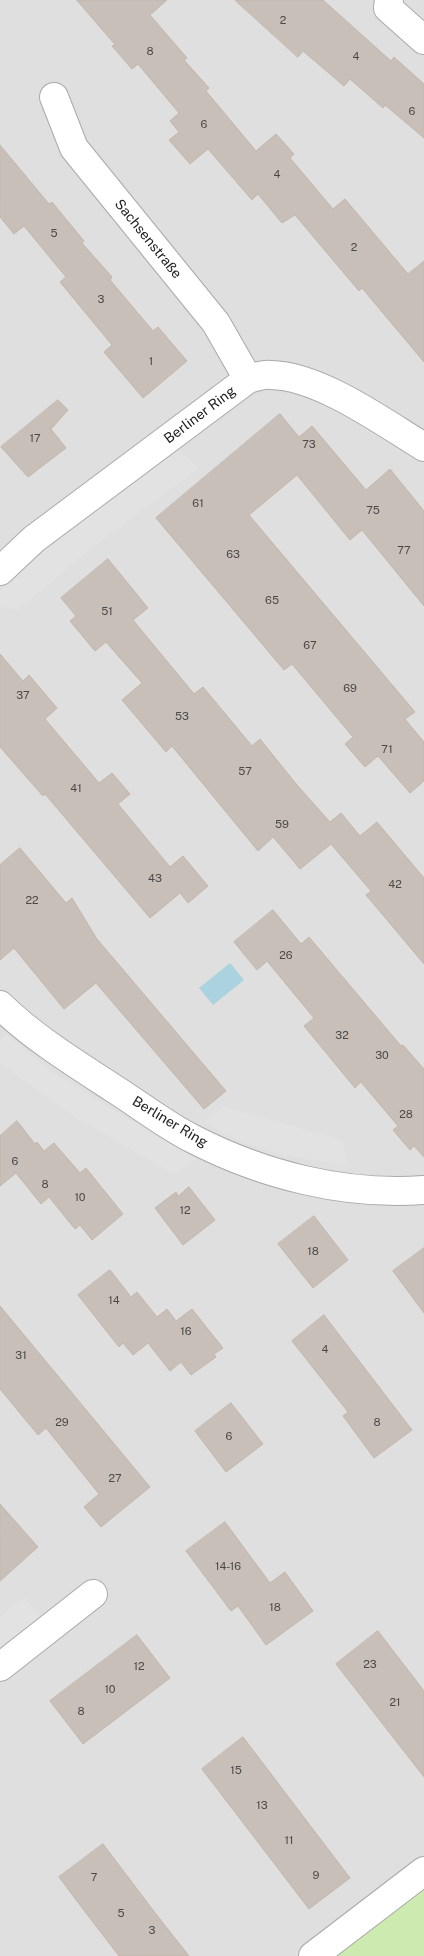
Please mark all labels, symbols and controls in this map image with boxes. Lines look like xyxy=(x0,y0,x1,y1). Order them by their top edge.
house number: 2 xyxy=(280,14,286,28)
house number: 8 xyxy=(146,45,154,59)
house number: 4 xyxy=(353,50,359,64)
house number: 6 xyxy=(409,105,415,119)
house number: 6 xyxy=(201,118,207,132)
house number: 4 xyxy=(274,168,280,182)
street label: Sachsenstraße xyxy=(111,196,185,282)
house number: 5 xyxy=(50,227,58,241)
house number: 2 xyxy=(351,241,357,255)
house number: 3 xyxy=(98,293,104,307)
house number: 1 xyxy=(149,355,153,369)
street label: Berliner Ring xyxy=(161,383,239,447)
house number: 17 xyxy=(29,432,41,446)
house number: 73 xyxy=(302,438,316,452)
house number: 61 xyxy=(192,497,204,511)
house number: 75 xyxy=(366,504,380,518)
house number: 77 xyxy=(397,544,411,558)
house number: 63 xyxy=(226,548,240,562)
house number: 65 xyxy=(265,594,279,608)
house number: 51 xyxy=(101,605,113,619)
house number: 67 xyxy=(303,639,317,653)
house number: 69 xyxy=(343,682,357,696)
house number: 37 xyxy=(16,689,30,703)
house number: 53 xyxy=(175,710,189,724)
house number: 71 xyxy=(381,743,393,757)
house number: 57 xyxy=(238,765,252,779)
house number: 41 xyxy=(70,782,82,796)
house number: 59 xyxy=(275,818,289,832)
house number: 43 xyxy=(148,872,162,886)
house number: 42 xyxy=(388,878,402,892)
house number: 22 xyxy=(25,894,39,908)
house number: 26 xyxy=(279,949,293,963)
house number: 32 xyxy=(335,1029,349,1043)
house number: 30 xyxy=(375,1049,389,1063)
street label: Berliner Ring xyxy=(129,1093,211,1151)
house number: 28 xyxy=(399,1108,413,1122)
house number: 6 xyxy=(12,1155,18,1169)
house number: 8 xyxy=(41,1178,49,1192)
house number: 10 xyxy=(74,1191,86,1205)
house number: 12 xyxy=(179,1204,191,1218)
house number: 18 xyxy=(307,1245,319,1259)
house number: 14 xyxy=(108,1294,120,1308)
house number: 16 xyxy=(180,1325,192,1339)
house number: 4 xyxy=(322,1343,328,1357)
house number: 31 xyxy=(15,1349,27,1363)
house number: 29 xyxy=(55,1416,69,1430)
house number: 8 xyxy=(373,1416,381,1430)
house number: 6 xyxy=(226,1430,232,1444)
house number: 27 xyxy=(108,1472,122,1486)
house number: 14-16 xyxy=(215,1560,241,1574)
house number: 18 xyxy=(269,1601,281,1615)
house number: 23 xyxy=(363,1658,377,1672)
house number: 12 xyxy=(133,1660,145,1674)
house number: 10 xyxy=(104,1683,116,1697)
house number: 21 xyxy=(389,1696,401,1710)
house number: 8 xyxy=(77,1705,85,1719)
house number: 15 xyxy=(230,1764,242,1778)
house number: 13 xyxy=(256,1799,268,1813)
house number: 11 xyxy=(285,1834,293,1848)
house number: 9 xyxy=(313,1869,319,1883)
house number: 7 xyxy=(91,1871,97,1885)
house number: 5 xyxy=(117,1907,125,1921)
house number: 3 xyxy=(149,1924,155,1938)

